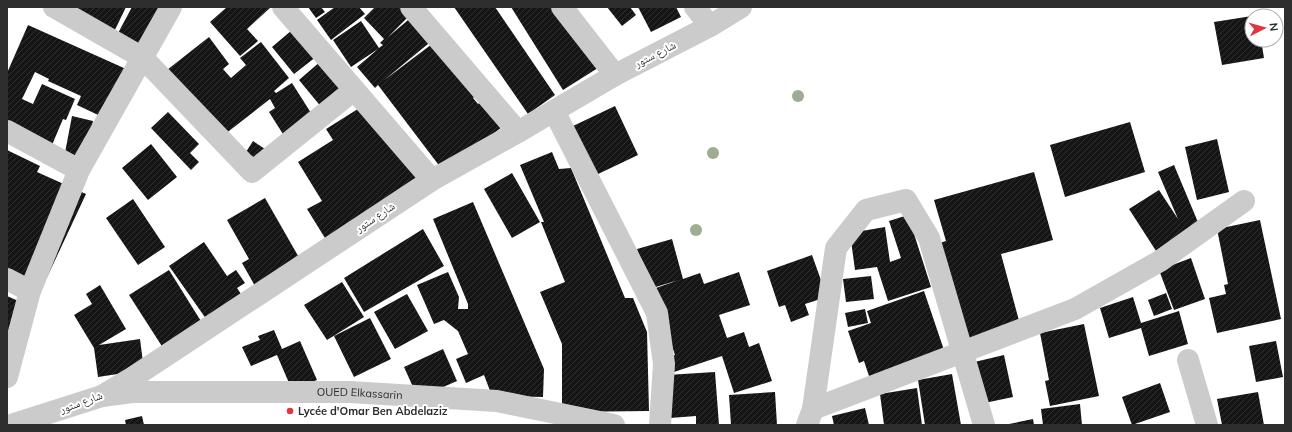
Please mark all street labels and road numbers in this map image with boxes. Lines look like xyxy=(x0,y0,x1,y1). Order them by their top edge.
street label: شارع ستور xyxy=(631,38,678,71)
street label: شارع ستور xyxy=(352,199,397,236)
street label: OUED Elkassarin xyxy=(317,385,403,402)
street label: شارع ستور xyxy=(57,388,104,417)

